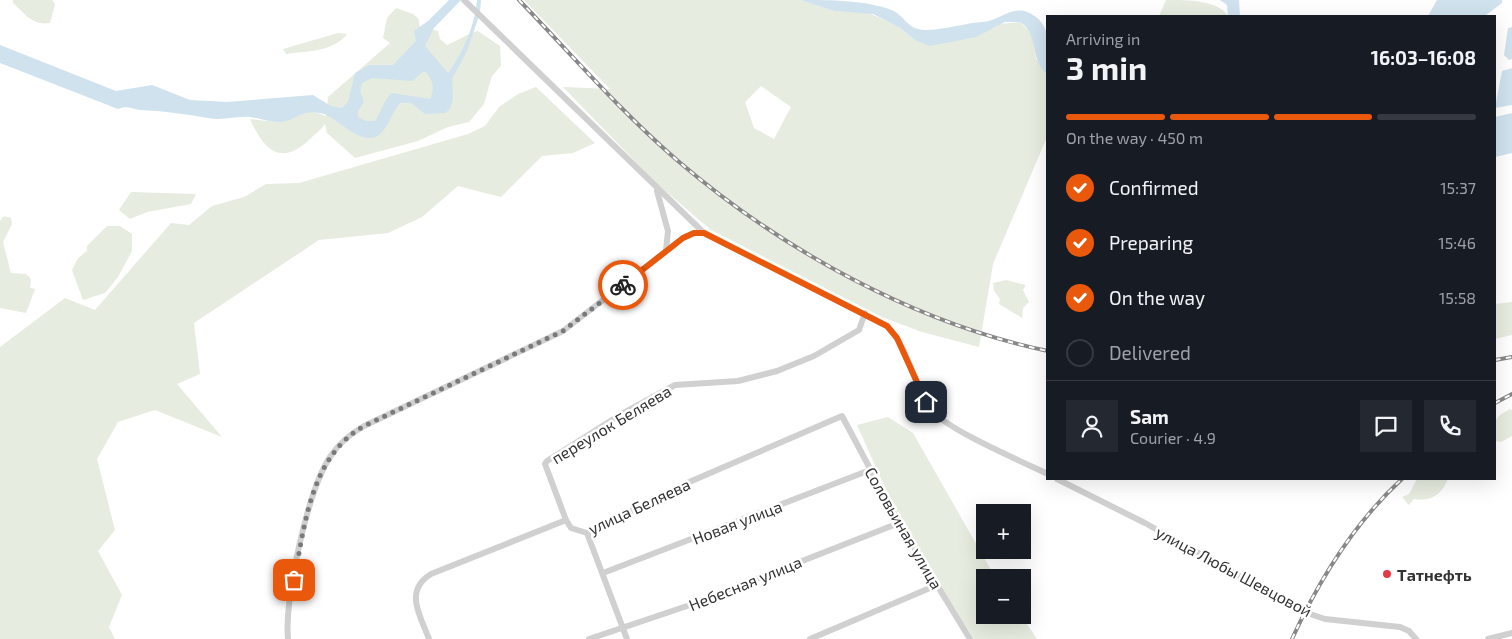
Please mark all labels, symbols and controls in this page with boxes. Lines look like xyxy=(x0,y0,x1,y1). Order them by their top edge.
text: Arriving in xyxy=(1066,29,1140,48)
text: 16:03–16:08 xyxy=(1371,46,1476,69)
text: 3 min xyxy=(1066,48,1147,86)
text: On the way · 450 m xyxy=(1066,128,1203,147)
icon: check xyxy=(1066,174,1094,202)
text: Confirmed xyxy=(1109,176,1199,199)
text: 15:37 xyxy=(1440,178,1476,197)
icon: check xyxy=(1066,229,1094,257)
text: Preparing xyxy=(1109,231,1193,254)
text: 15:46 xyxy=(1438,233,1476,252)
courier xyxy=(598,260,648,310)
icon: bike xyxy=(609,271,637,299)
icon: check xyxy=(1066,284,1094,312)
text: On the way xyxy=(1109,286,1205,309)
text: 15:58 xyxy=(1439,288,1476,307)
text: Delivered xyxy=(1109,341,1191,364)
street label: переулок Беляева xyxy=(548,381,675,468)
pin xyxy=(905,381,947,423)
icon: home xyxy=(912,388,940,416)
button: person xyxy=(1066,400,1118,452)
button: chat xyxy=(1360,400,1412,452)
button: phone xyxy=(1424,400,1476,452)
text: Sam xyxy=(1130,405,1169,428)
text: Courier · 4.9 xyxy=(1130,428,1216,447)
street label: Соловьиная улица xyxy=(860,464,947,593)
street label: улица Беляева xyxy=(585,474,694,539)
street label: Новая улица xyxy=(689,496,785,549)
map controls xyxy=(976,504,1031,624)
button: + xyxy=(976,504,1031,559)
street label: улица Любы Шевцовой xyxy=(1152,522,1315,621)
street label: Небесная улица xyxy=(686,552,805,615)
pin xyxy=(273,559,315,601)
place label: Татнефть xyxy=(1397,565,1472,584)
icon: bag xyxy=(280,566,308,594)
marker: Татнефть xyxy=(1381,568,1393,580)
button: − xyxy=(976,569,1031,624)

